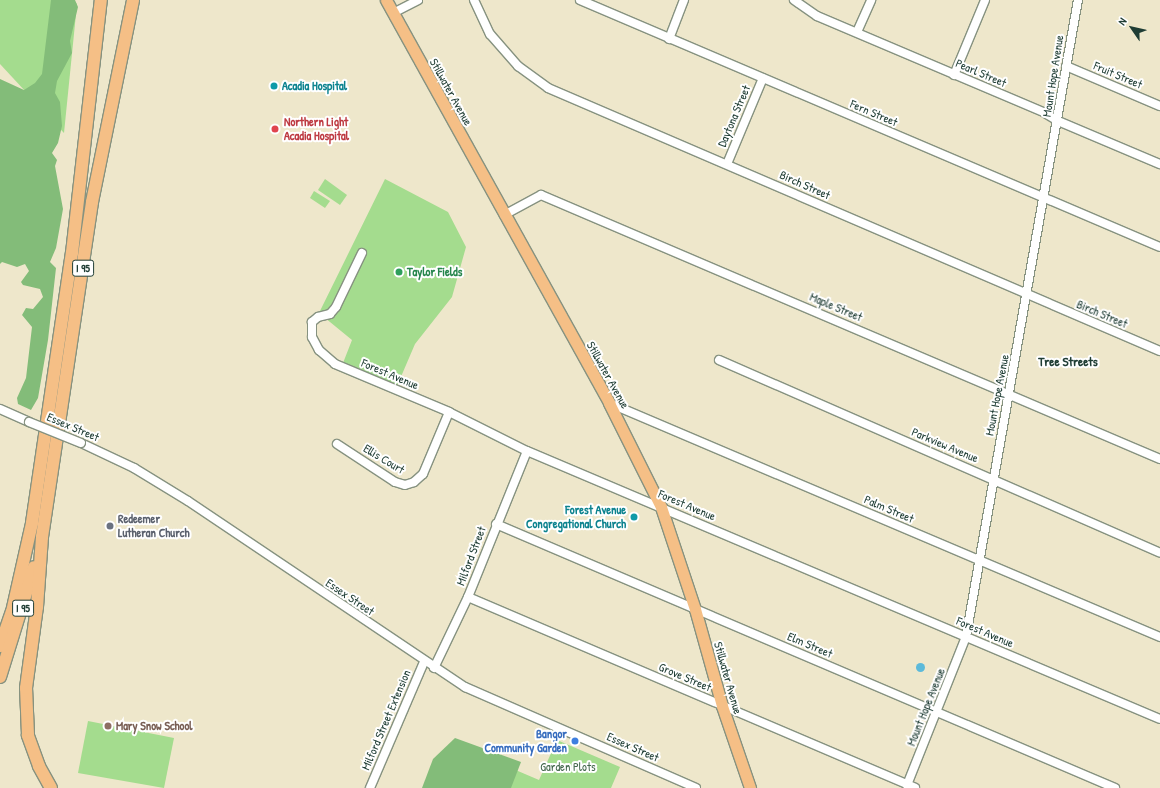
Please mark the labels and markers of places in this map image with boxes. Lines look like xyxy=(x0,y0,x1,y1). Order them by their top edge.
place label: Acadia Hospital xyxy=(282,79,347,93)
marker: Acadia Hospital xyxy=(269,81,279,91)
place label: Northern Light Acadia Hospital xyxy=(284,115,349,143)
marker: Northern Light Acadia Hospital xyxy=(269,123,281,135)
place label: Taylor Fields xyxy=(407,265,462,279)
marker: Taylor Fields xyxy=(394,267,404,277)
place label: Forest Avenue Congregational Church xyxy=(526,503,626,531)
place label: Redeemer Lutheran Church xyxy=(118,512,189,540)
marker: Forest Avenue Congregational Church xyxy=(629,512,639,522)
marker: Redeemer Lutheran Church xyxy=(105,521,115,531)
place label: Mary Snow School xyxy=(116,719,192,733)
marker: Mary Snow School xyxy=(103,721,113,731)
place label: Bangor Community Garden xyxy=(484,727,567,755)
marker: Bangor Community Garden xyxy=(570,736,580,746)

